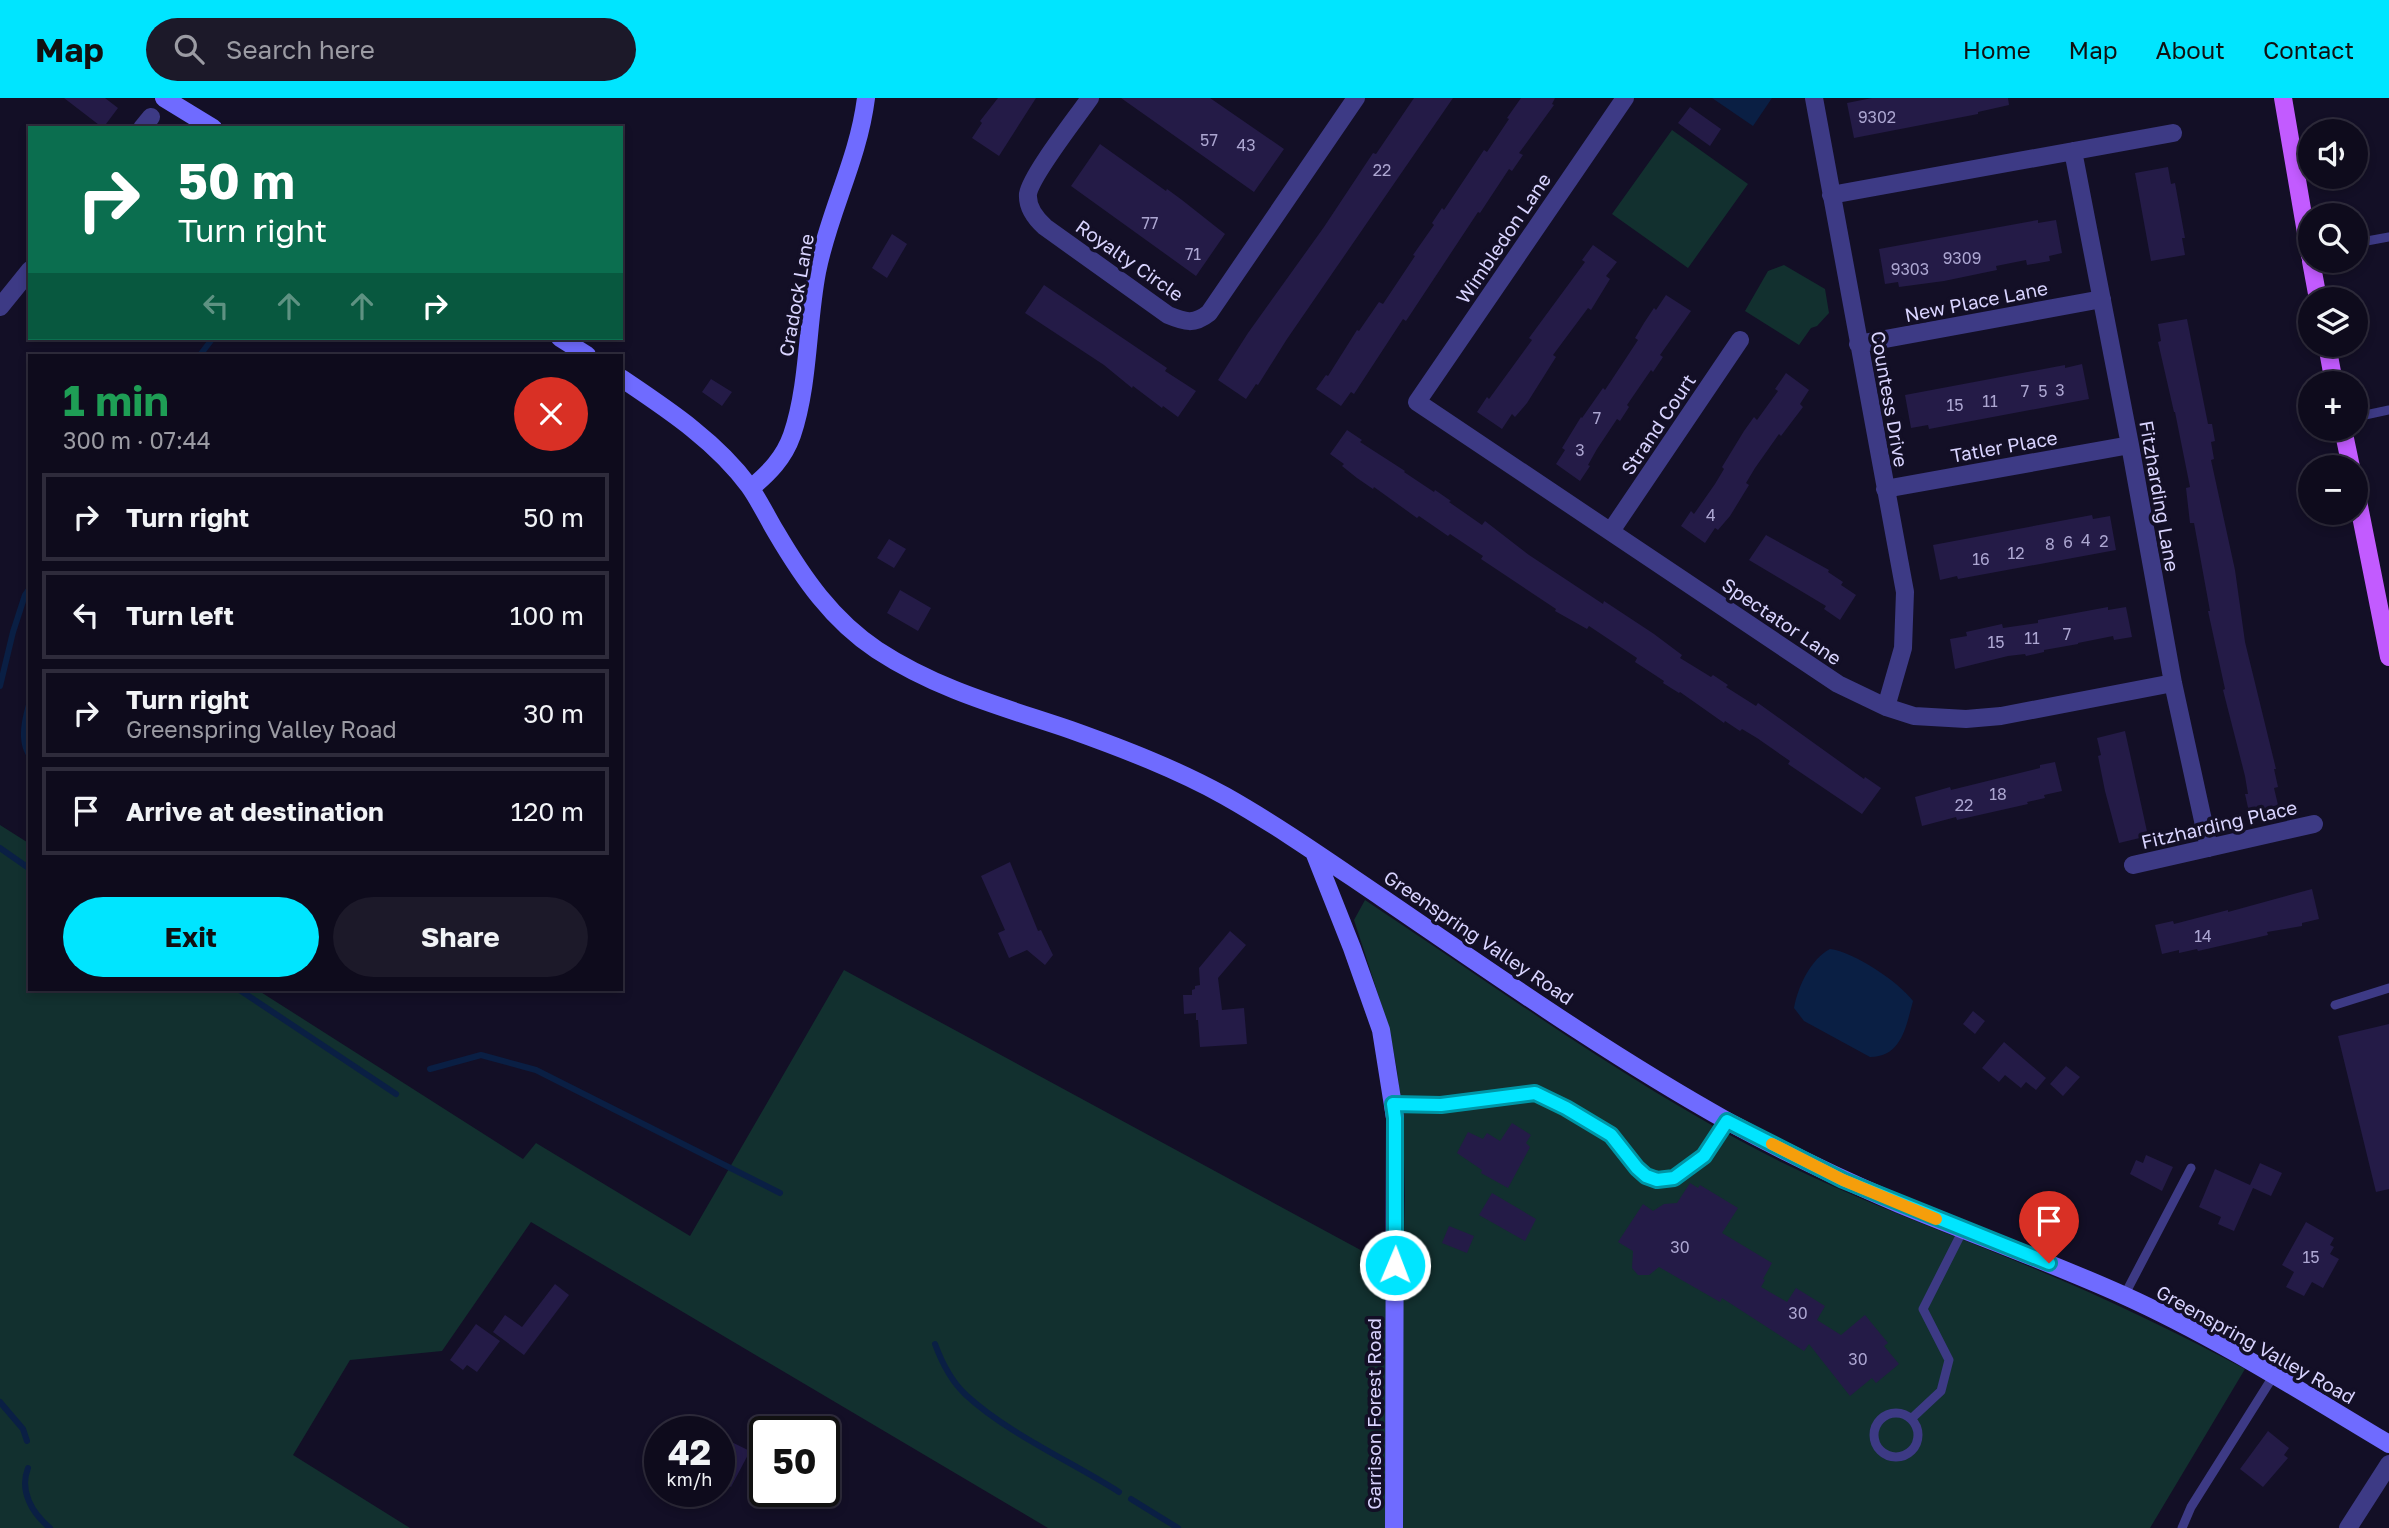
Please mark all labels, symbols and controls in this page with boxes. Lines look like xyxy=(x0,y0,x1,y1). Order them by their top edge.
search box xyxy=(146,18,636,81)
text: Map xyxy=(35,30,104,69)
icon: search xyxy=(170,30,208,68)
text: Search here xyxy=(226,34,375,65)
text: Home xyxy=(1963,35,2031,64)
text: Map xyxy=(2069,35,2118,64)
text: About xyxy=(2156,35,2225,64)
text: Contact xyxy=(2263,35,2354,64)
house number: 9302 xyxy=(1858,107,1896,127)
map controls xyxy=(2298,119,2368,525)
button: sound xyxy=(2298,119,2368,189)
house number: 57 xyxy=(1200,130,1218,150)
house number: 43 xyxy=(1236,135,1256,155)
text: 50 m xyxy=(178,151,295,210)
icon: right xyxy=(63,154,154,245)
house number: 22 xyxy=(1373,160,1391,180)
street label: Wimbledon Lane xyxy=(1451,168,1555,308)
button: search xyxy=(2298,203,2368,273)
text: Turn right xyxy=(178,211,327,249)
house number: 77 xyxy=(1142,213,1158,233)
street label: Royalty Circle xyxy=(1072,214,1188,306)
street label: Cradock Lane xyxy=(774,232,818,358)
house number: 71 xyxy=(1185,244,1201,264)
house number: 9309 xyxy=(1943,248,1981,268)
house number: 9303 xyxy=(1891,259,1929,279)
street label: New Place Lane xyxy=(1903,276,2049,326)
icon: left xyxy=(197,287,235,325)
icon: ahead xyxy=(270,287,308,325)
icon: ahead xyxy=(343,287,381,325)
icon: right xyxy=(416,287,454,325)
button: layers xyxy=(2298,287,2368,357)
street label: Countess Drive xyxy=(1867,329,1913,469)
street label: Strand Court xyxy=(1616,369,1700,479)
button: + xyxy=(2298,371,2368,441)
text: 1 min xyxy=(63,375,169,425)
button: close xyxy=(514,377,588,451)
house number: 3 xyxy=(2055,380,2065,400)
house number: 7 xyxy=(2021,381,2029,401)
house number: 5 xyxy=(2038,381,2048,401)
house number: 11 xyxy=(1982,391,1998,411)
house number: 15 xyxy=(1946,395,1964,415)
house number: 7 xyxy=(1593,408,1601,428)
street label: Fitzharding Lane xyxy=(2135,419,2185,573)
street label: Tatler Place xyxy=(1949,425,2059,467)
text: 300 m · 07:44 xyxy=(63,426,211,454)
house number: 3 xyxy=(1575,440,1585,460)
button: − xyxy=(2298,455,2368,525)
icon: right xyxy=(67,498,105,536)
text: Turn right xyxy=(126,502,249,533)
text: 50 m xyxy=(523,502,584,533)
house number: 4 xyxy=(1706,505,1716,525)
house number: 4 xyxy=(2081,530,2091,550)
house number: 2 xyxy=(2099,531,2109,551)
house number: 6 xyxy=(2063,532,2073,552)
house number: 8 xyxy=(2045,534,2055,554)
house number: 12 xyxy=(2007,543,2025,563)
house number: 16 xyxy=(1972,549,1990,569)
street label: Spectator Lane xyxy=(1718,573,1846,669)
icon: left xyxy=(67,596,105,634)
text: Turn left xyxy=(126,600,234,631)
text: 100 m xyxy=(510,600,584,631)
house number: 7 xyxy=(2063,624,2071,644)
house number: 11 xyxy=(2024,628,2040,648)
house number: 15 xyxy=(1987,632,2005,652)
text: Turn right xyxy=(126,684,249,715)
icon: right xyxy=(67,694,105,732)
text: 30 m xyxy=(523,698,584,729)
text: Greenspring Valley Road xyxy=(126,715,397,743)
house number: 18 xyxy=(1989,784,2007,804)
icon: arrive xyxy=(67,792,105,830)
house number: 22 xyxy=(1955,795,1973,815)
street label: Fitzharding Place xyxy=(2139,795,2299,853)
text: Arrive at destination xyxy=(126,796,384,827)
text: 120 m xyxy=(511,796,584,827)
street label: Greenspring Valley Road xyxy=(1380,865,1578,1009)
button: Exit xyxy=(63,897,319,977)
button: Share xyxy=(333,897,588,977)
house number: 14 xyxy=(2194,926,2212,946)
pin xyxy=(2019,1191,2079,1263)
icon: arrive xyxy=(2030,1202,2068,1240)
position arrow xyxy=(1358,1228,1432,1302)
house number: 30 xyxy=(1670,1237,1690,1257)
house number: 15 xyxy=(2302,1247,2320,1267)
street label: Greenspring Valley Road xyxy=(2153,1280,2359,1408)
house number: 30 xyxy=(1788,1303,1808,1323)
street label: Garrison Forest Road xyxy=(1362,1318,1385,1510)
house number: 30 xyxy=(1848,1349,1868,1369)
speed limit sign: 50 xyxy=(749,1416,840,1507)
text: 42 xyxy=(668,1431,711,1473)
text: km/h xyxy=(667,1468,712,1490)

